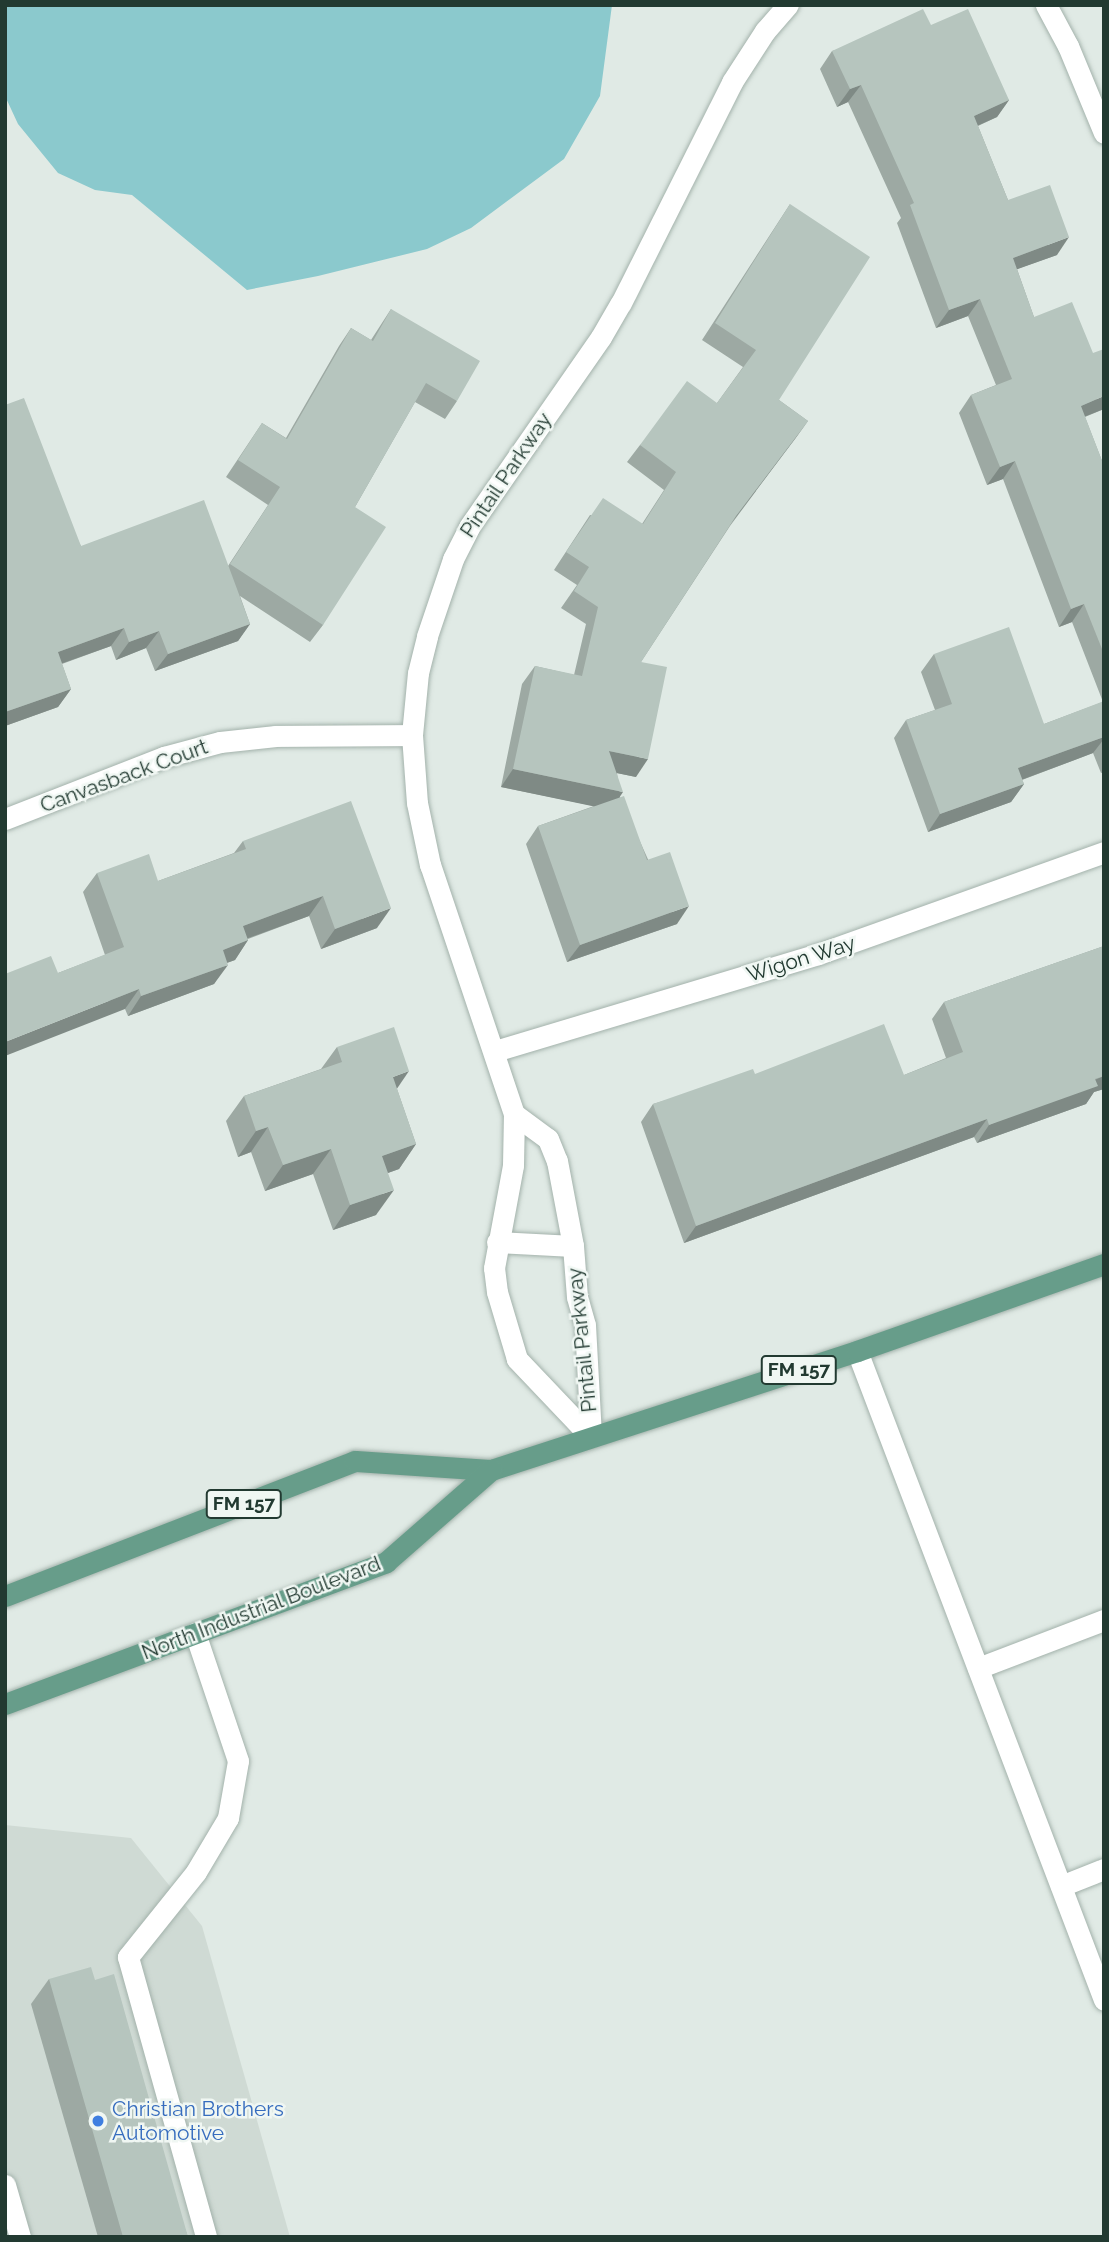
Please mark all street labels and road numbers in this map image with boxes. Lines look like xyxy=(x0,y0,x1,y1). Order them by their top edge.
street label: Pintail Parkway xyxy=(455,407,557,543)
street label: Canvasback Court xyxy=(37,734,211,818)
street label: Wigon Way xyxy=(743,930,859,988)
street label: Pintail Parkway xyxy=(562,1266,602,1414)
road number: FM 157 xyxy=(760,1354,838,1386)
road number: FM 157 xyxy=(205,1488,282,1520)
street label: North Industrial Boulevard xyxy=(138,1551,384,1665)

